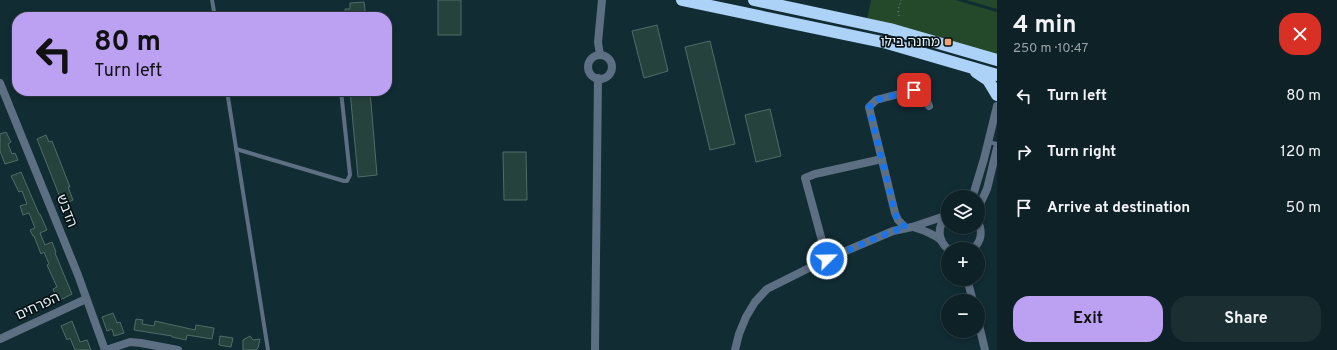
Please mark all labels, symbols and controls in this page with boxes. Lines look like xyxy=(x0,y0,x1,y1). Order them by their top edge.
text: 4 min xyxy=(1013,11,1076,41)
button: close xyxy=(1279,13,1321,55)
text: 80 m xyxy=(94,25,161,61)
icon: left xyxy=(28,28,80,80)
place label: מחנה בילו xyxy=(880,34,940,51)
marker: מחנה בילו xyxy=(943,37,953,47)
text: 250 m · 10:47 xyxy=(1013,41,1088,57)
text: Turn left xyxy=(94,60,162,83)
pin xyxy=(897,73,931,107)
icon: arrive xyxy=(903,79,925,101)
icon: left xyxy=(1013,85,1035,107)
text: Turn left xyxy=(1047,87,1107,106)
text: 80 m xyxy=(1286,87,1321,106)
icon: right xyxy=(1013,141,1035,163)
text: Turn right xyxy=(1047,143,1116,162)
text: 120 m xyxy=(1280,143,1321,162)
map controls xyxy=(941,190,985,338)
button: layers xyxy=(941,190,985,234)
street label: הדבש xyxy=(52,192,80,230)
icon: arrive xyxy=(1013,197,1035,219)
text: Arrive at destination xyxy=(1047,199,1190,218)
text: 50 m xyxy=(1286,199,1321,218)
position arrow xyxy=(806,238,848,280)
button: + xyxy=(941,242,985,286)
street label: הפרחים xyxy=(13,289,63,325)
button: − xyxy=(941,294,985,338)
button: Exit xyxy=(1013,296,1163,342)
button: Share xyxy=(1171,296,1321,342)

